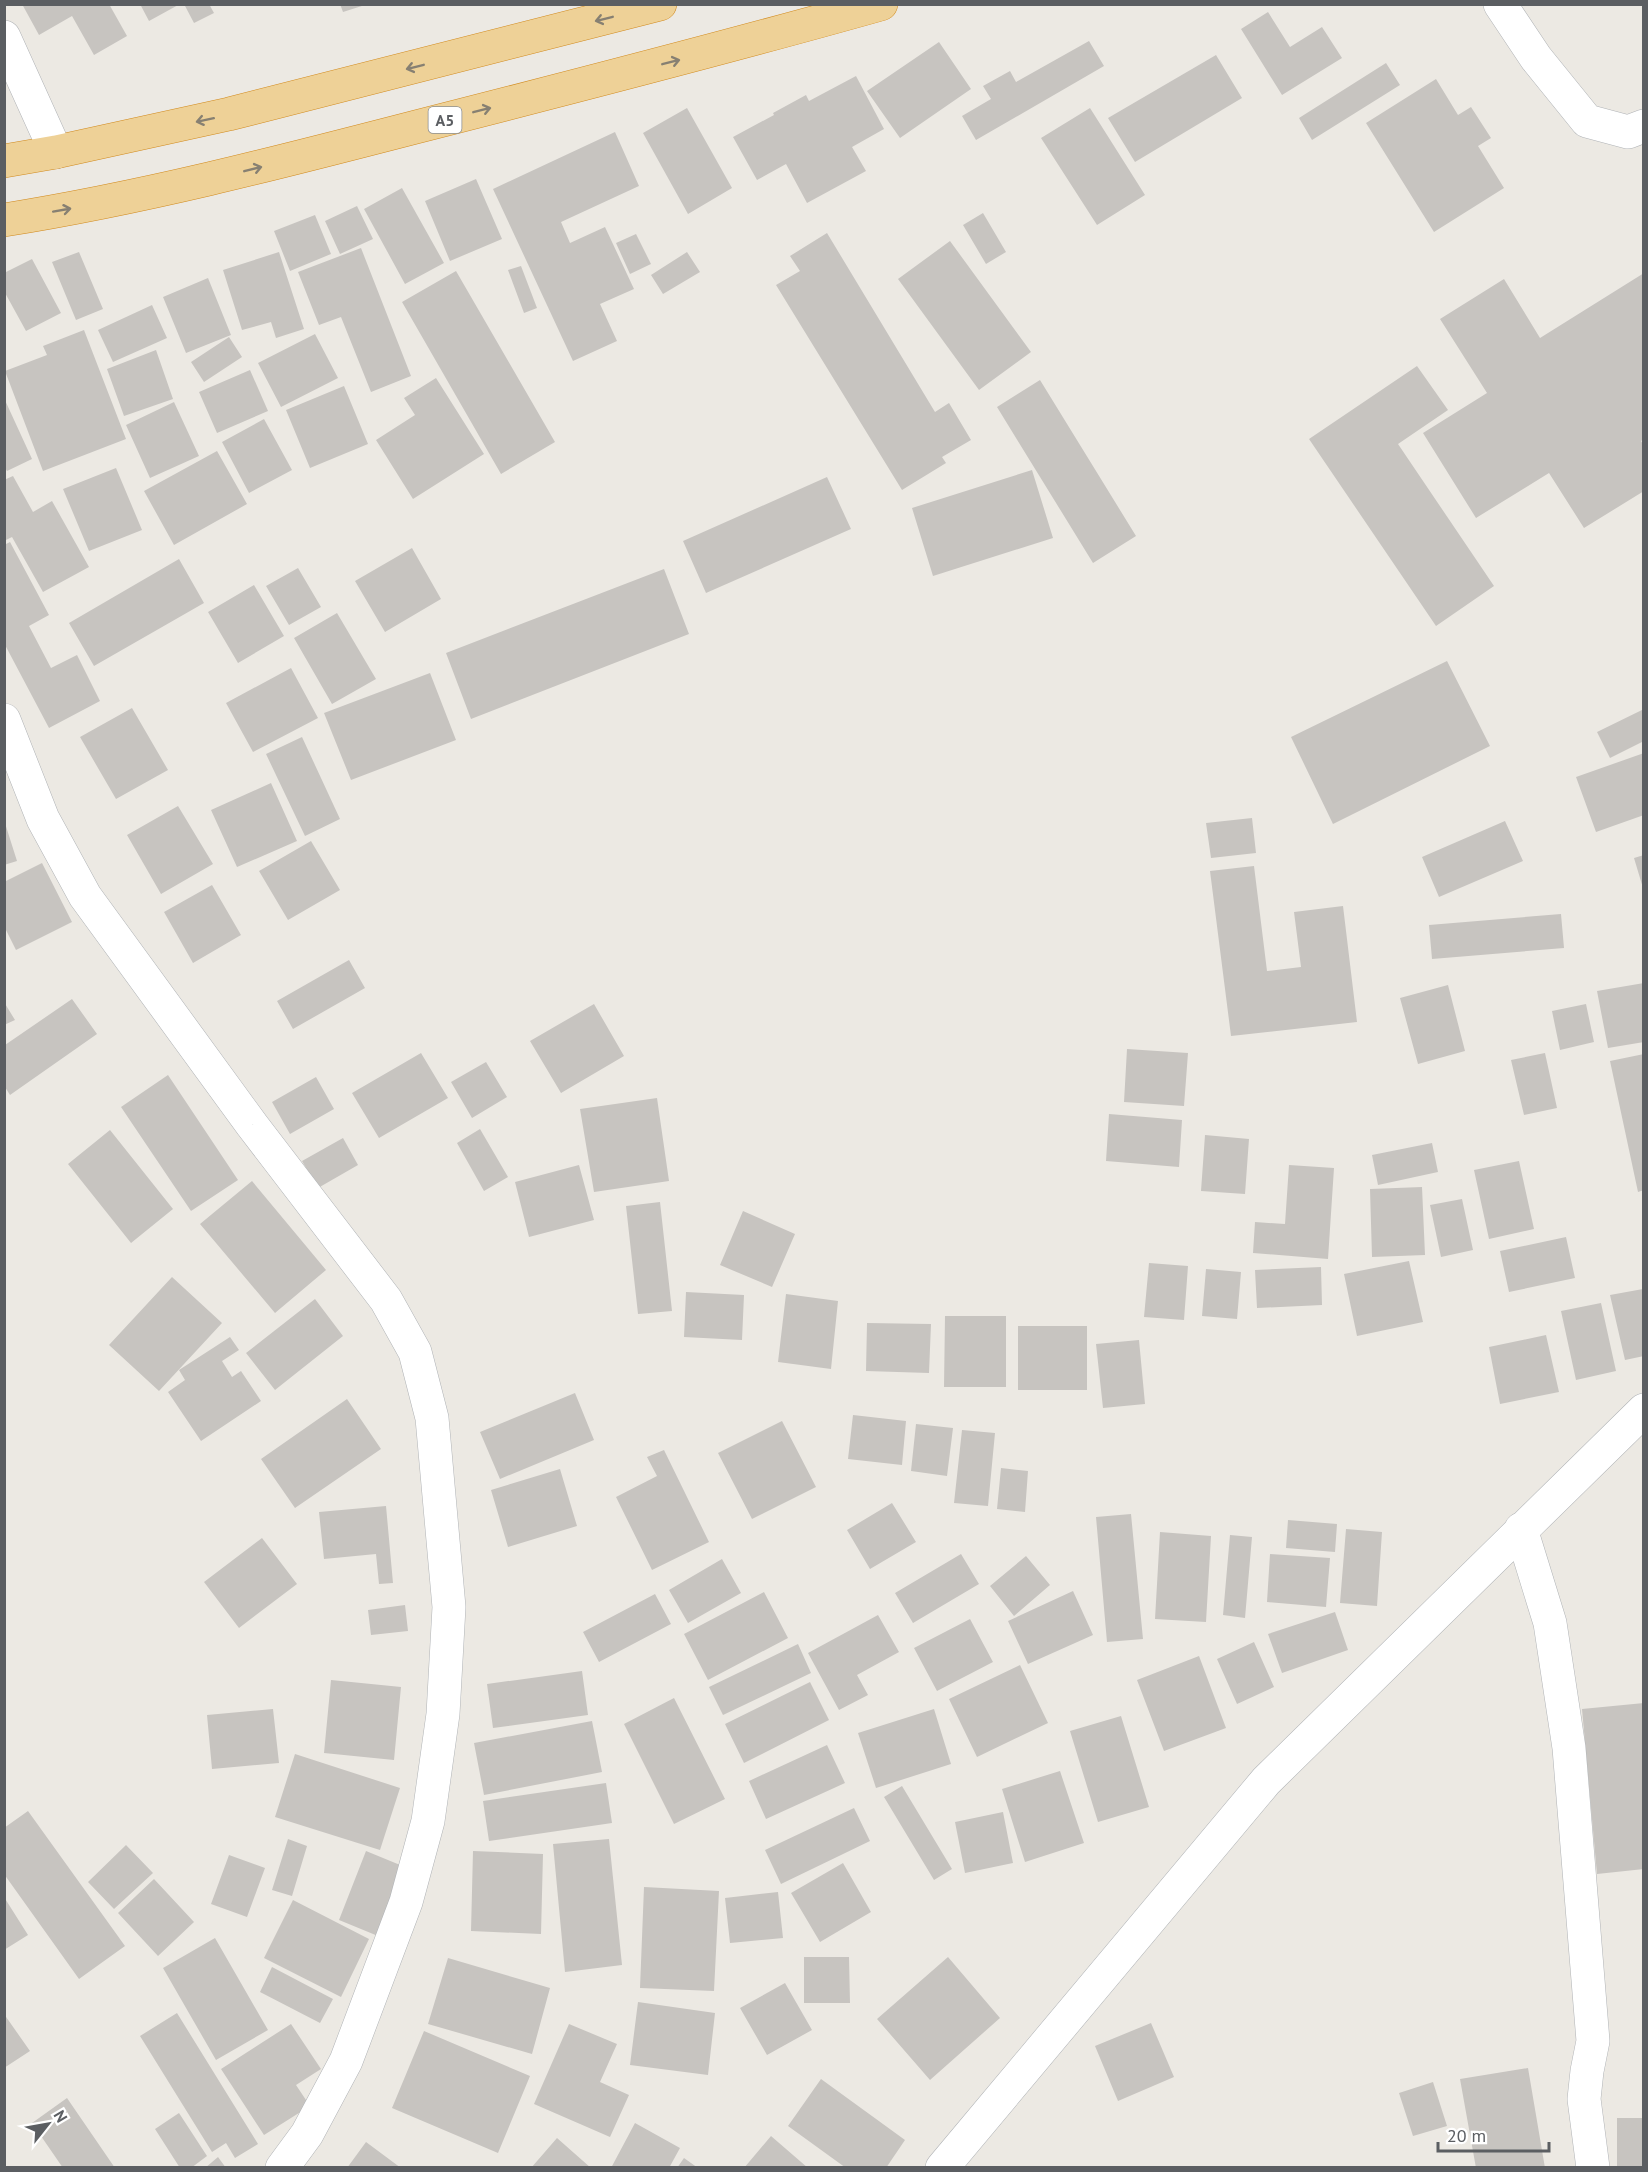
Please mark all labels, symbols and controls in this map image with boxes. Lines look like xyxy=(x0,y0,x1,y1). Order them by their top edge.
one-way arrow xyxy=(595,14,614,25)
one-way arrow xyxy=(662,56,681,68)
one-way arrow xyxy=(406,62,425,73)
one-way arrow xyxy=(473,104,492,116)
road number: A5 xyxy=(428,107,462,133)
one-way arrow xyxy=(196,114,215,126)
one-way arrow xyxy=(243,162,262,174)
one-way arrow xyxy=(52,204,72,215)
north arrow xyxy=(18,2094,78,2154)
text: N xyxy=(50,2107,72,2126)
scale bar xyxy=(1438,2115,1549,2153)
text: 20 m xyxy=(1447,2124,1486,2147)

